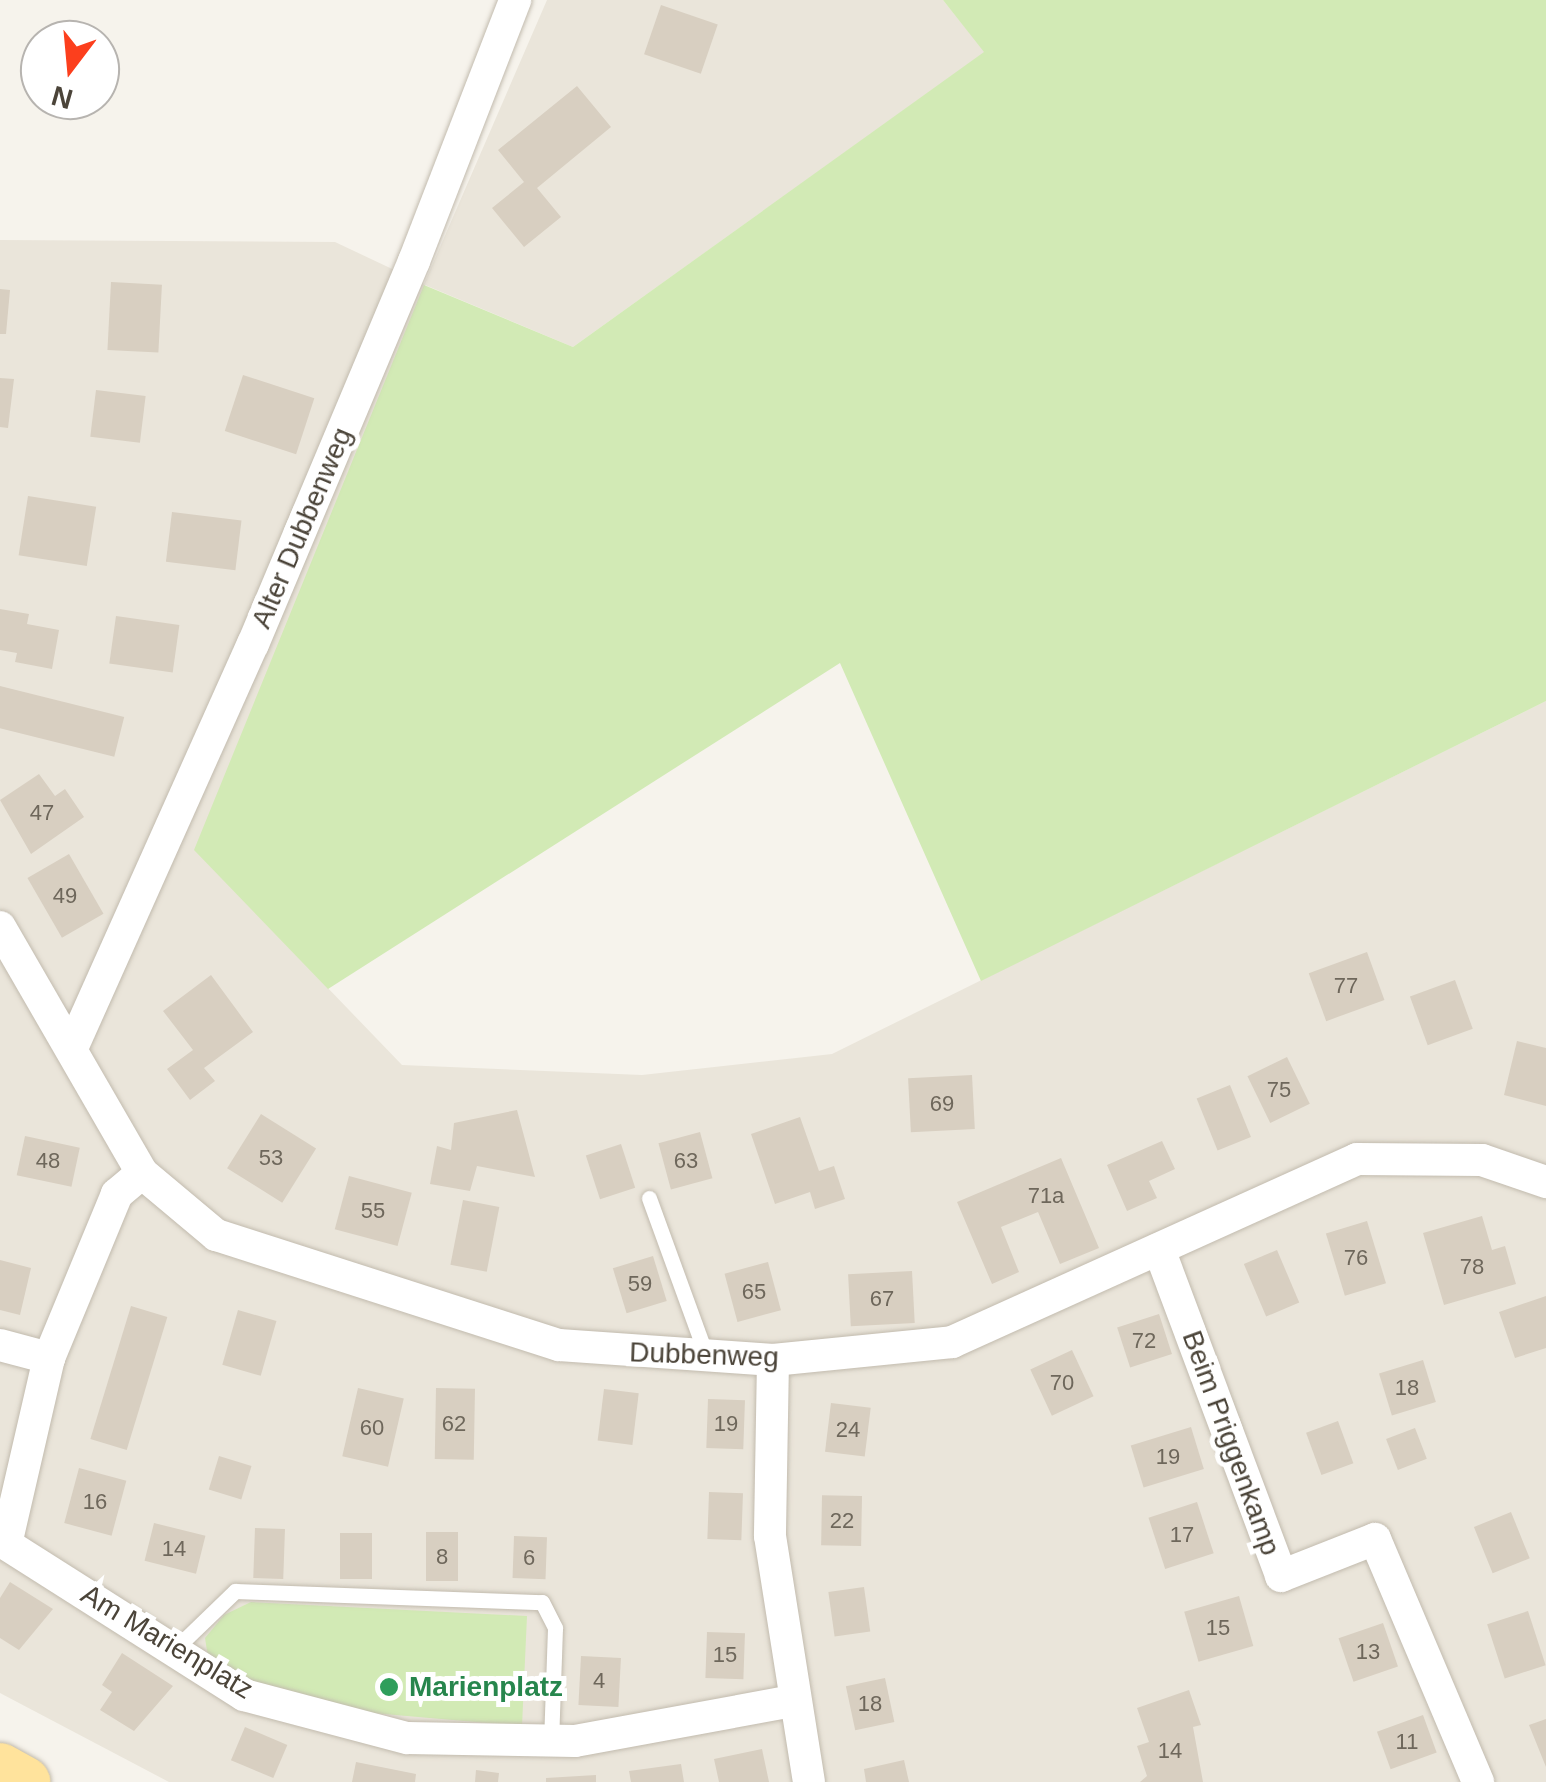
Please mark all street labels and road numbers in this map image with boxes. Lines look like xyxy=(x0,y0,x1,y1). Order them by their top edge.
street label: Alter Dubbenweg xyxy=(245,423,359,633)
street label: Beim Priggenkamp xyxy=(1175,1326,1287,1560)
street label: Dubbenweg xyxy=(629,1336,779,1374)
street label: Am Marienplatz xyxy=(75,1578,259,1706)

